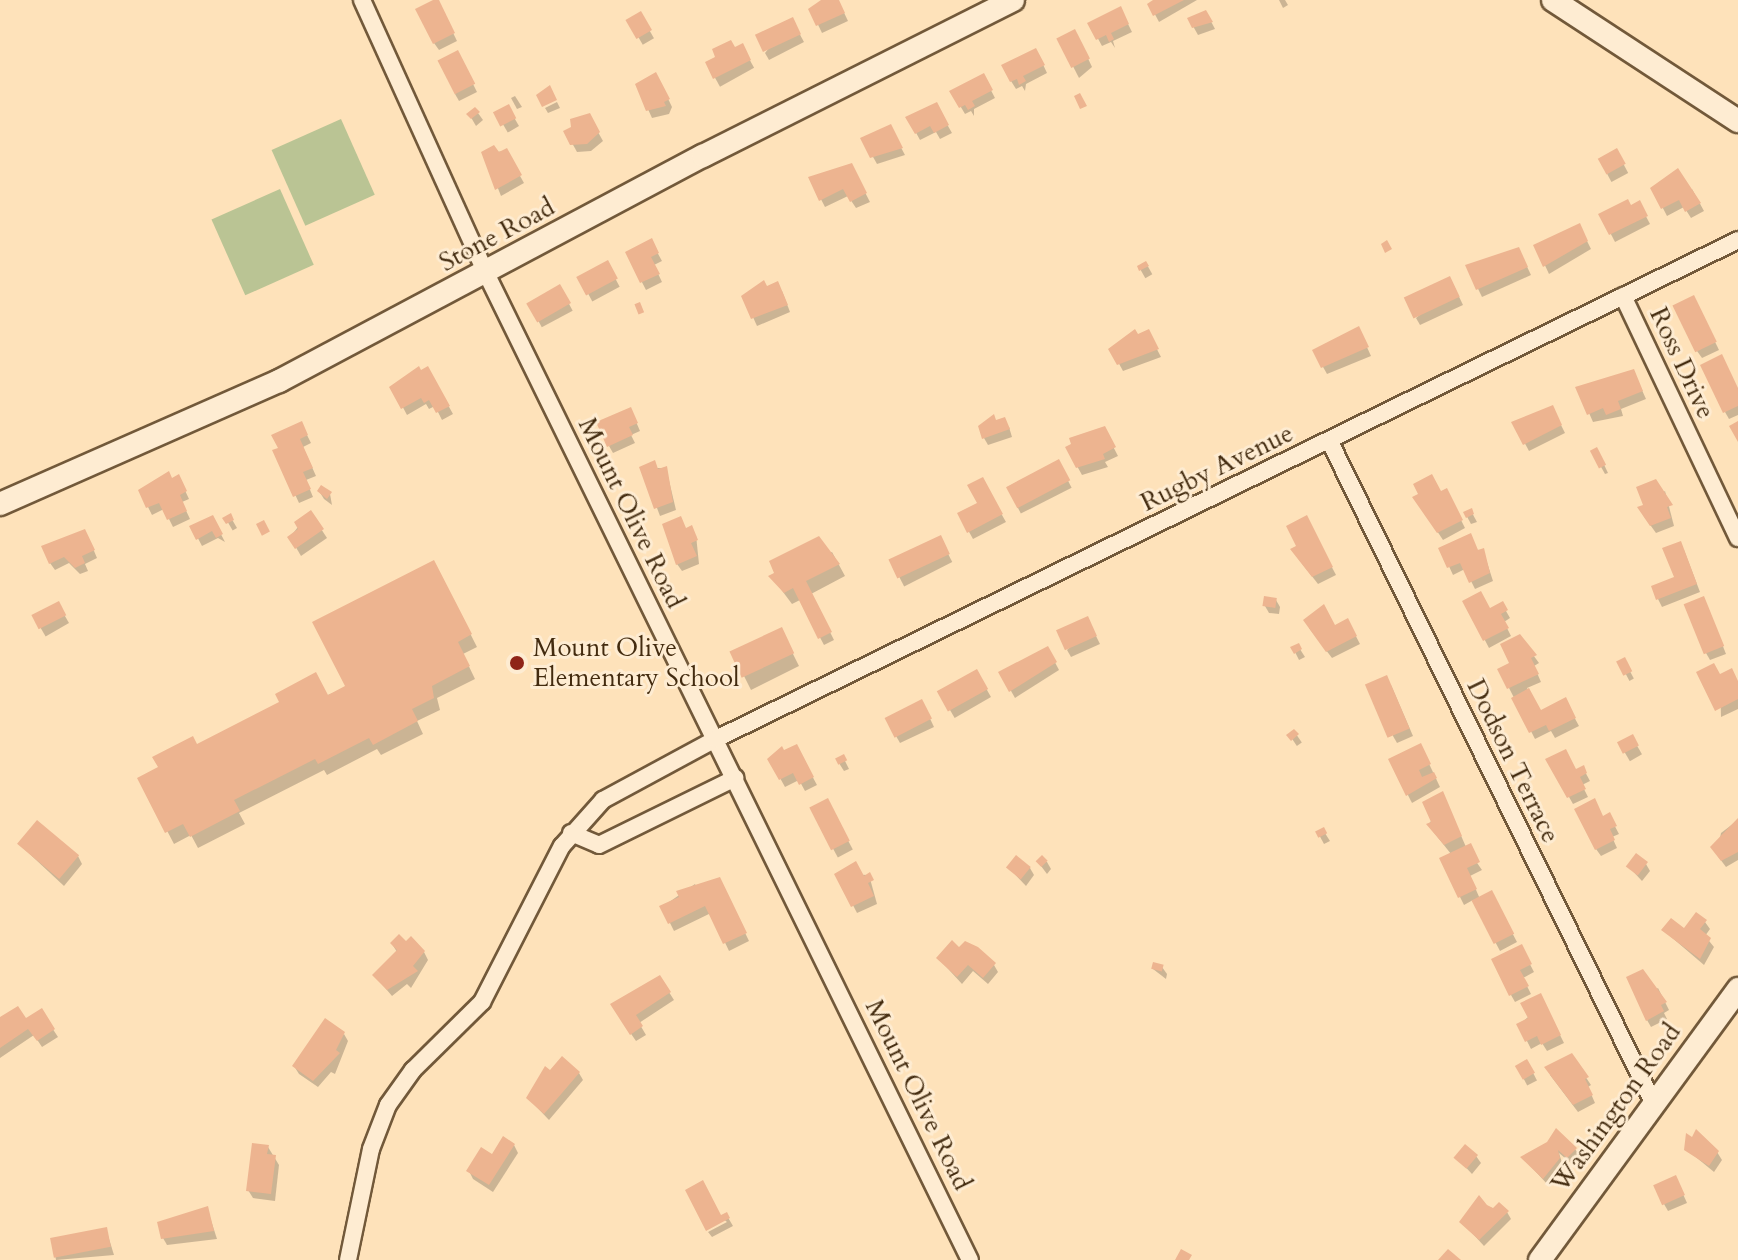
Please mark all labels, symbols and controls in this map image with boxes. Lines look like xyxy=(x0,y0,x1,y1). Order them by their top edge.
street label: Stone Road xyxy=(434,192,560,278)
street label: Ross Drive xyxy=(1643,302,1721,424)
street label: Mount Olive Road xyxy=(571,413,691,613)
street label: Rugby Avenue xyxy=(1136,418,1298,518)
place label: Mount Olive Elementary School xyxy=(533,632,740,694)
marker: Mount Olive Elementary School xyxy=(508,654,526,672)
street label: Dodson Terrace xyxy=(1460,674,1566,848)
street label: Mount Olive Road xyxy=(858,995,978,1195)
street label: Washington Road xyxy=(1544,1018,1688,1198)

